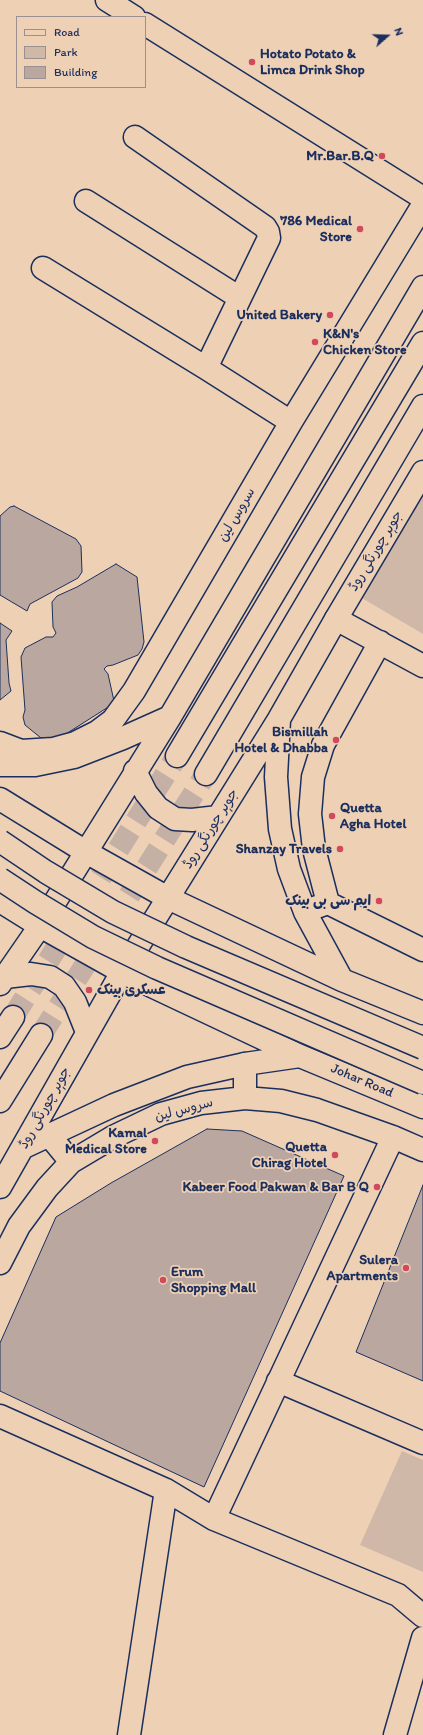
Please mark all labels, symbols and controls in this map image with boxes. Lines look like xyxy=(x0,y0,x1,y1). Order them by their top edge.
legend xyxy=(16,16,146,88)
north arrow xyxy=(367,16,407,56)
text: Road xyxy=(54,25,80,39)
text: N xyxy=(391,26,406,37)
text: Park xyxy=(54,45,78,59)
place label: Hotato Potato & Limca Drink Shop xyxy=(260,46,365,78)
marker: Hotato Potato & Limca Drink Shop xyxy=(247,57,257,67)
text: Building xyxy=(54,65,97,79)
place label: Mr.Bar.B.Q xyxy=(306,148,374,164)
marker: Mr.Bar.B.Q xyxy=(377,151,387,161)
place label: 786 Medical Store xyxy=(280,213,352,246)
marker: 786 Medical Store xyxy=(355,224,365,234)
place label: United Bakery xyxy=(236,307,322,323)
marker: United Bakery xyxy=(325,310,335,320)
place label: K&N's Chicken Store xyxy=(323,326,407,358)
marker: K&N's Chicken Store xyxy=(310,337,320,347)
street label: سروس لین xyxy=(215,485,259,545)
street label: جوہر چورنگی روڈ xyxy=(345,508,407,594)
place label: Bismillah Hotel & Dhabba xyxy=(234,724,328,756)
marker: Bismillah Hotel & Dhabba xyxy=(331,735,341,745)
street label: جوہر چورنگی روڈ xyxy=(180,786,242,872)
place label: Quetta Agha Hotel xyxy=(340,800,406,832)
marker: Quetta Agha Hotel xyxy=(327,811,337,821)
place label: Shanzay Travels xyxy=(236,841,332,857)
marker: Shanzay Travels xyxy=(335,844,345,854)
place label: ایم سی بی بینک xyxy=(285,893,371,909)
marker: ایم سی بی بینک xyxy=(374,896,384,906)
place label: عسکری بینک xyxy=(97,982,165,998)
marker: عسکری بینک xyxy=(84,985,94,995)
street label: Johar Road xyxy=(328,1060,396,1102)
street label: جوہر چورنگی روڈ xyxy=(16,1064,74,1152)
street label: سروس لین xyxy=(153,1094,215,1126)
place label: Kamal Medical Store xyxy=(65,1125,147,1158)
marker: Kamal Medical Store xyxy=(150,1136,160,1146)
place label: Quetta Chirag Hotel xyxy=(252,1139,327,1172)
marker: Quetta Chirag Hotel xyxy=(330,1150,340,1160)
place label: Kabeer Food Pakwan & Bar B Q xyxy=(183,1179,369,1195)
marker: Kabeer Food Pakwan & Bar B Q xyxy=(372,1182,382,1192)
place label: Sulera Apartments xyxy=(326,1252,398,1284)
marker: Sulera Apartments xyxy=(401,1263,411,1273)
place label: Erum Shopping Mall xyxy=(171,1264,256,1296)
marker: Erum Shopping Mall xyxy=(158,1275,168,1285)

